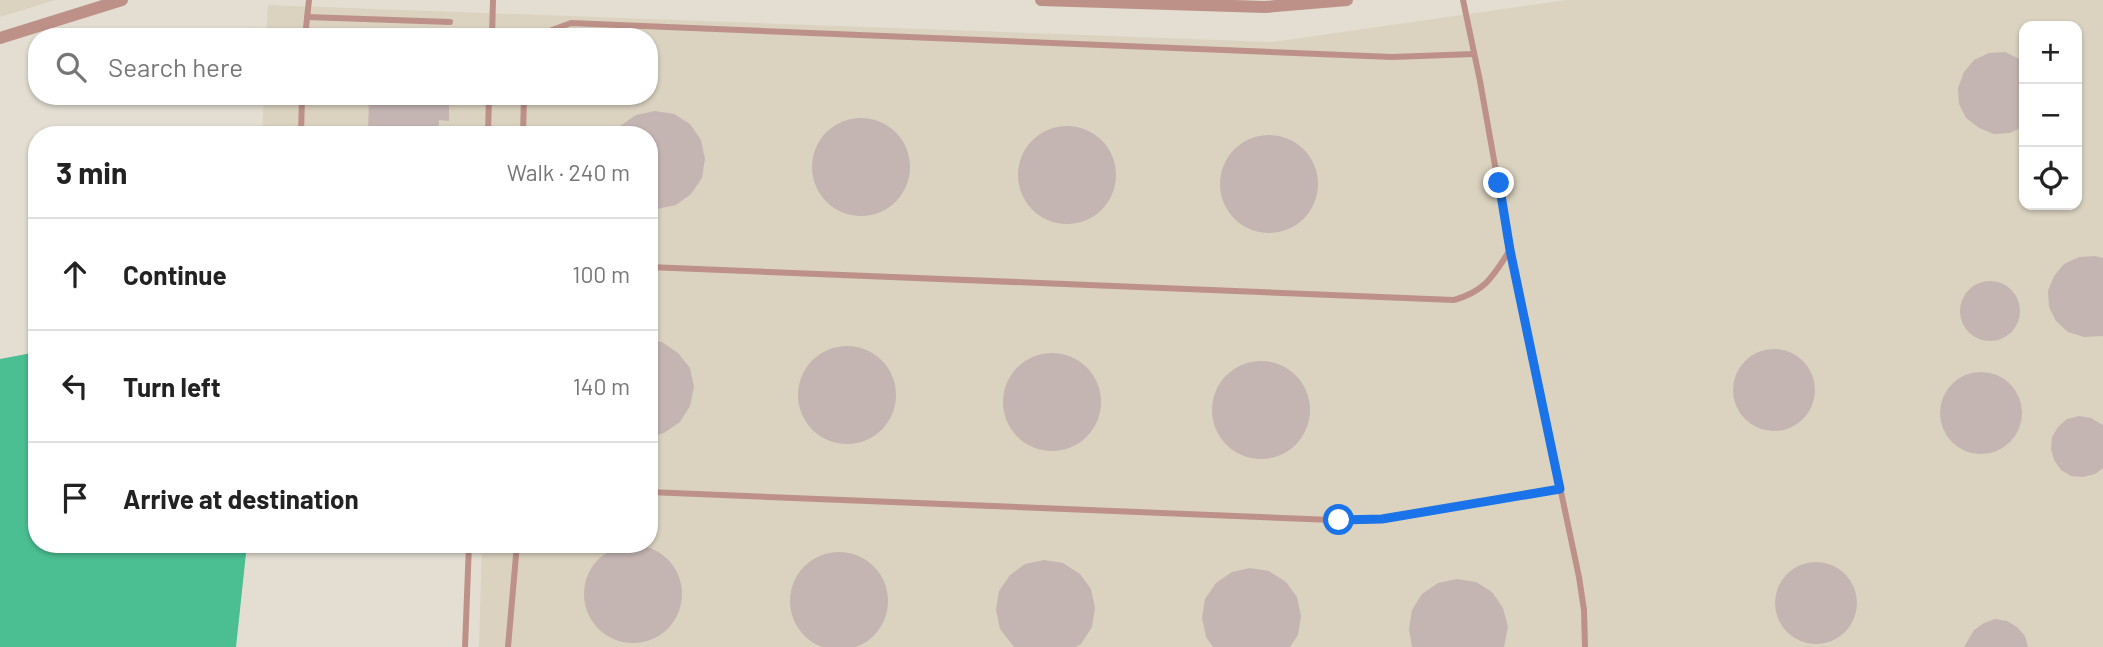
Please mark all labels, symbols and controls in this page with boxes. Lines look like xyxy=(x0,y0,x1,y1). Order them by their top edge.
map controls xyxy=(2019,21,2082,210)
button: + xyxy=(2019,21,2082,84)
search box xyxy=(28,28,658,105)
icon: search xyxy=(52,48,90,86)
text: Search here xyxy=(108,51,243,82)
button: − xyxy=(2019,84,2082,147)
button: locate xyxy=(2019,147,2082,210)
text: 3 min xyxy=(56,154,127,190)
text: Walk · 240 m xyxy=(507,158,630,186)
route end xyxy=(1483,167,1514,198)
icon: ahead xyxy=(56,255,94,293)
text: Continue xyxy=(123,259,227,290)
text: 100 m xyxy=(572,260,630,288)
icon: left xyxy=(56,367,94,405)
text: Turn left xyxy=(123,371,221,402)
text: 140 m xyxy=(573,372,630,400)
icon: arrive xyxy=(56,479,94,517)
text: Arrive at destination xyxy=(123,483,359,514)
route start xyxy=(1323,504,1354,535)

